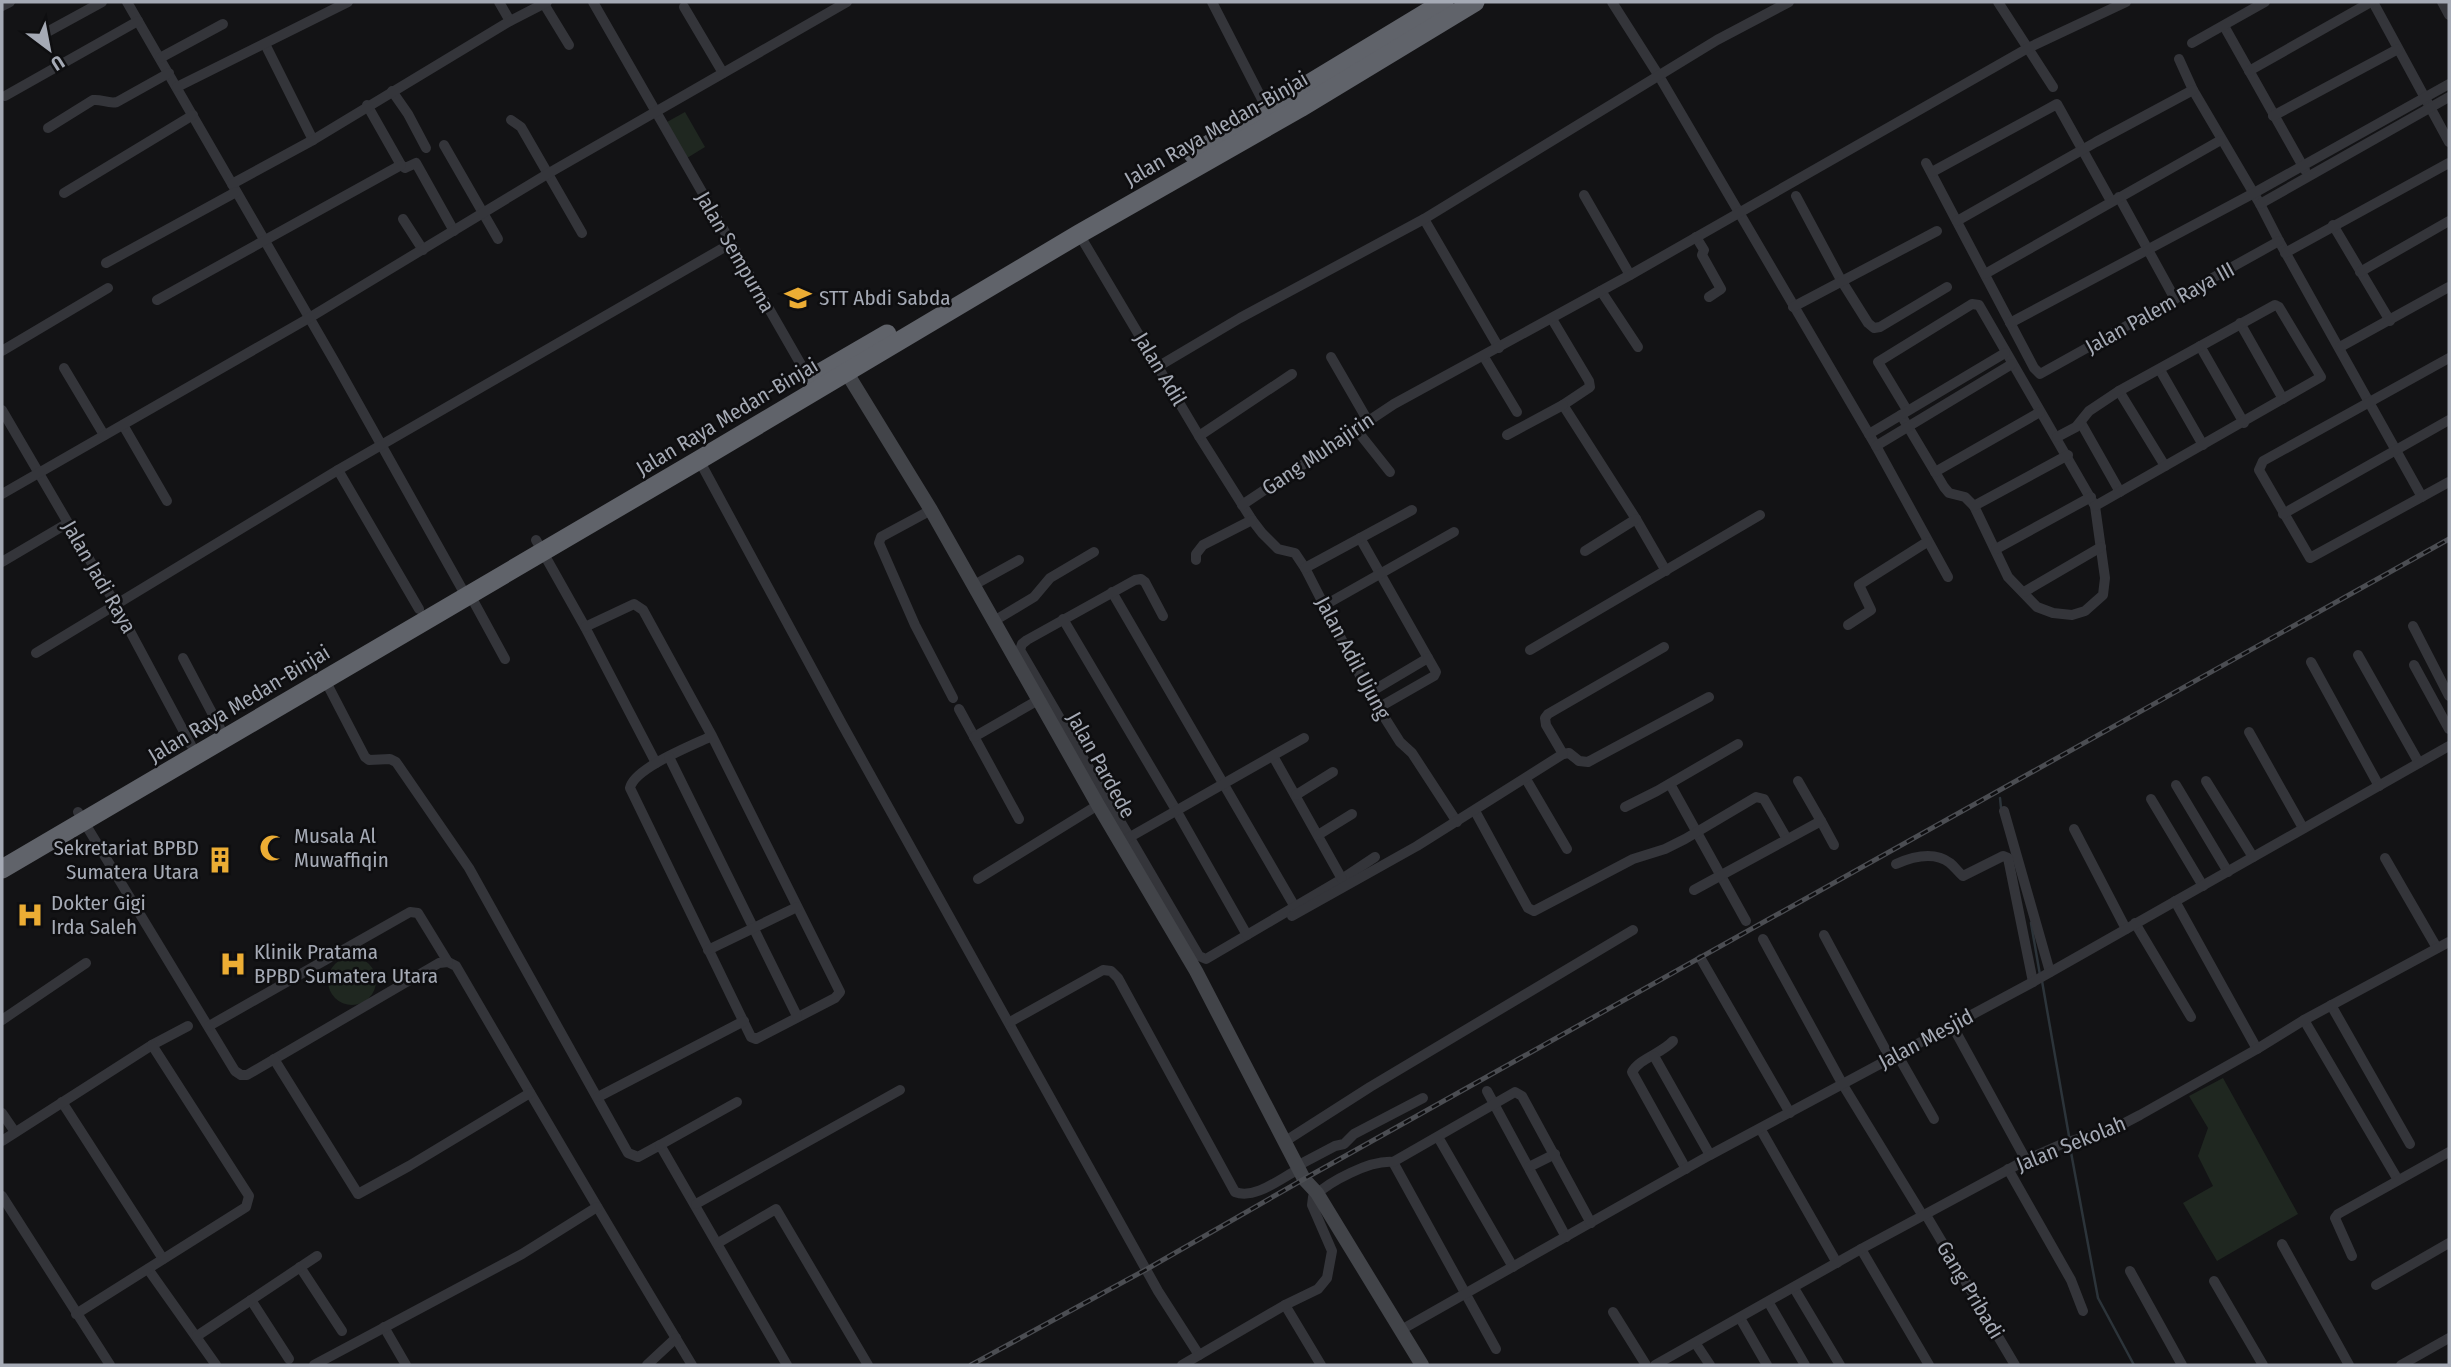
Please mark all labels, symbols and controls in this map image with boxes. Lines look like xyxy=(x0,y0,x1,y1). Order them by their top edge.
north arrow xyxy=(14,14,84,84)
text: U xyxy=(47,50,69,76)
street label: Jalan Raya Medan-Binjai xyxy=(1120,66,1312,192)
street label: Jalan Sempurna xyxy=(690,187,780,317)
street label: Jalan Palem Raya III xyxy=(2081,256,2239,360)
school or university icon: STT Abdi Sabda xyxy=(783,283,813,313)
place label: STT Abdi Sabda xyxy=(819,285,950,311)
street label: Jalan Adil xyxy=(1128,328,1192,411)
street label: Jalan Raya Medan-Binjai xyxy=(631,352,823,482)
street label: Gang Muhajirin xyxy=(1257,407,1379,501)
street label: Jalan Jadi Raya xyxy=(56,516,142,638)
street label: Jalan Adil Ujung xyxy=(1310,592,1396,724)
street label: Jalan Raya Medan-Binjai xyxy=(143,639,335,769)
street label: Jalan Pardede xyxy=(1061,707,1141,823)
place label: Musala Al Muwaffiqin xyxy=(294,823,389,873)
mosque icon: Musala Al Muwaffiqin xyxy=(258,833,288,863)
place label: Sekretariat BPBD Sumatera Utara xyxy=(53,835,199,885)
building icon: Sekretariat BPBD Sumatera Utara xyxy=(205,845,235,875)
place label: Dokter Gigi Irda Saleh xyxy=(51,890,146,940)
hospital icon: Dokter Gigi Irda Saleh xyxy=(15,900,45,930)
place label: Klinik Pratama BPBD Sumatera Utara xyxy=(254,939,438,989)
hospital icon: Klinik Pratama BPBD Sumatera Utara xyxy=(218,949,248,979)
street label: Jalan Mesjid xyxy=(1874,1003,1978,1075)
street label: Jalan Sekolah xyxy=(2012,1110,2130,1178)
street label: Gang Pribadi xyxy=(1931,1237,2009,1343)

